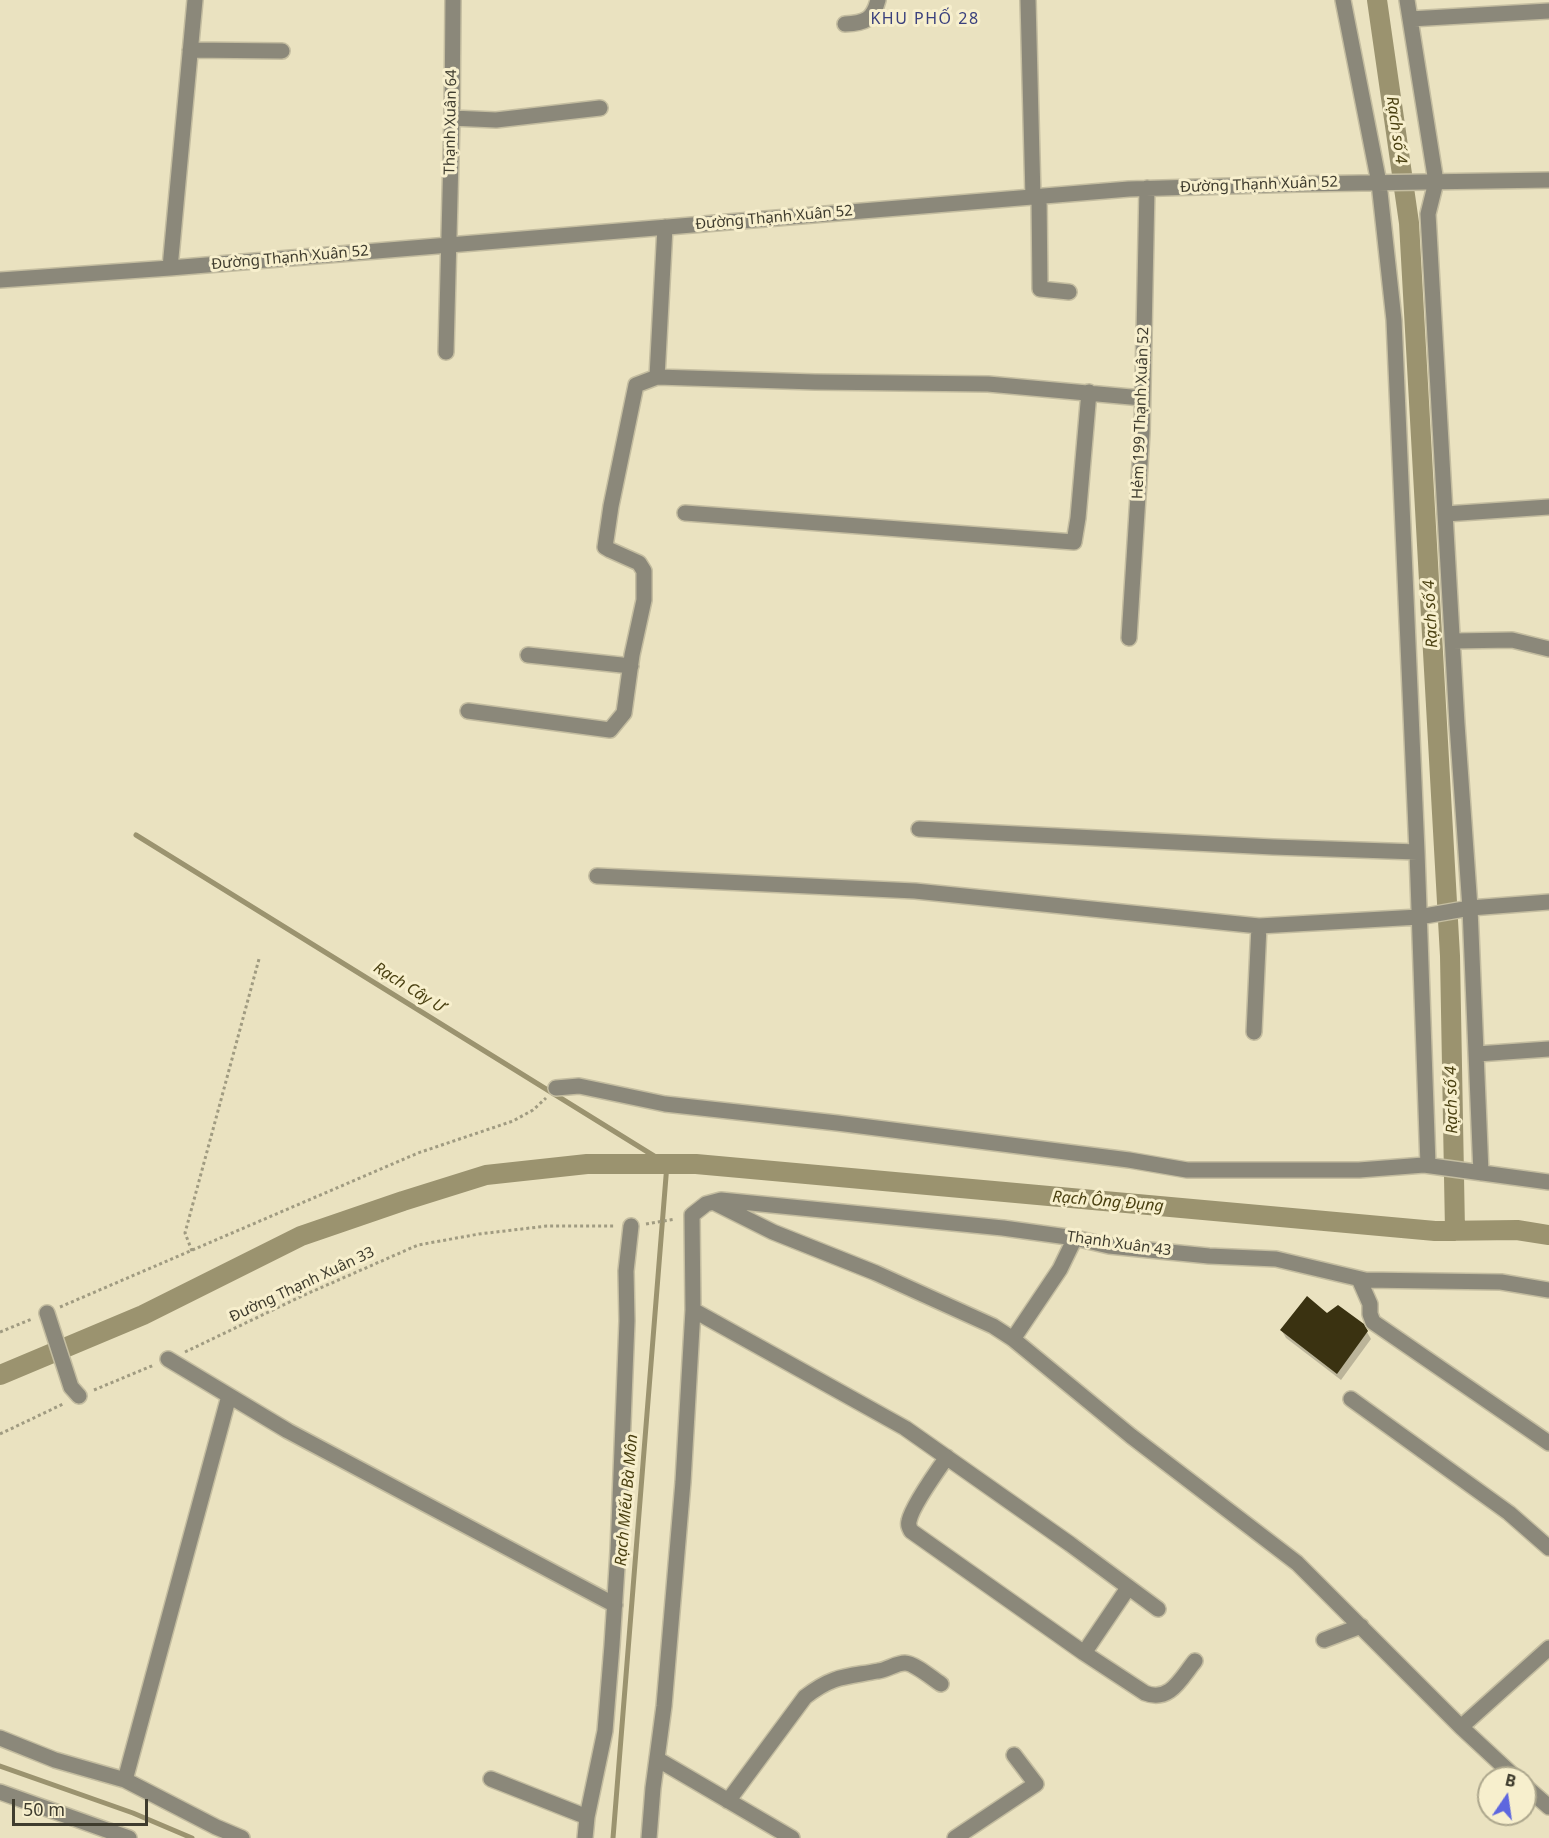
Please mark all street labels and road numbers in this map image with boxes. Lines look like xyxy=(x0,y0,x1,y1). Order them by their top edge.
street label: Thạnh Xuân 64 xyxy=(441,69,461,175)
street label: Đường Thạnh Xuân 52 xyxy=(1180,173,1338,197)
street label: Đường Thạnh Xuân 52 xyxy=(695,202,853,234)
street label: Đường Thạnh Xuân 52 xyxy=(211,242,369,274)
street label: Hẻm 199 Thạnh Xuân 52 xyxy=(1129,327,1153,499)
street label: Thạnh Xuân 43 xyxy=(1066,1228,1172,1260)
street label: Đường Thạnh Xuân 33 xyxy=(227,1243,377,1327)

